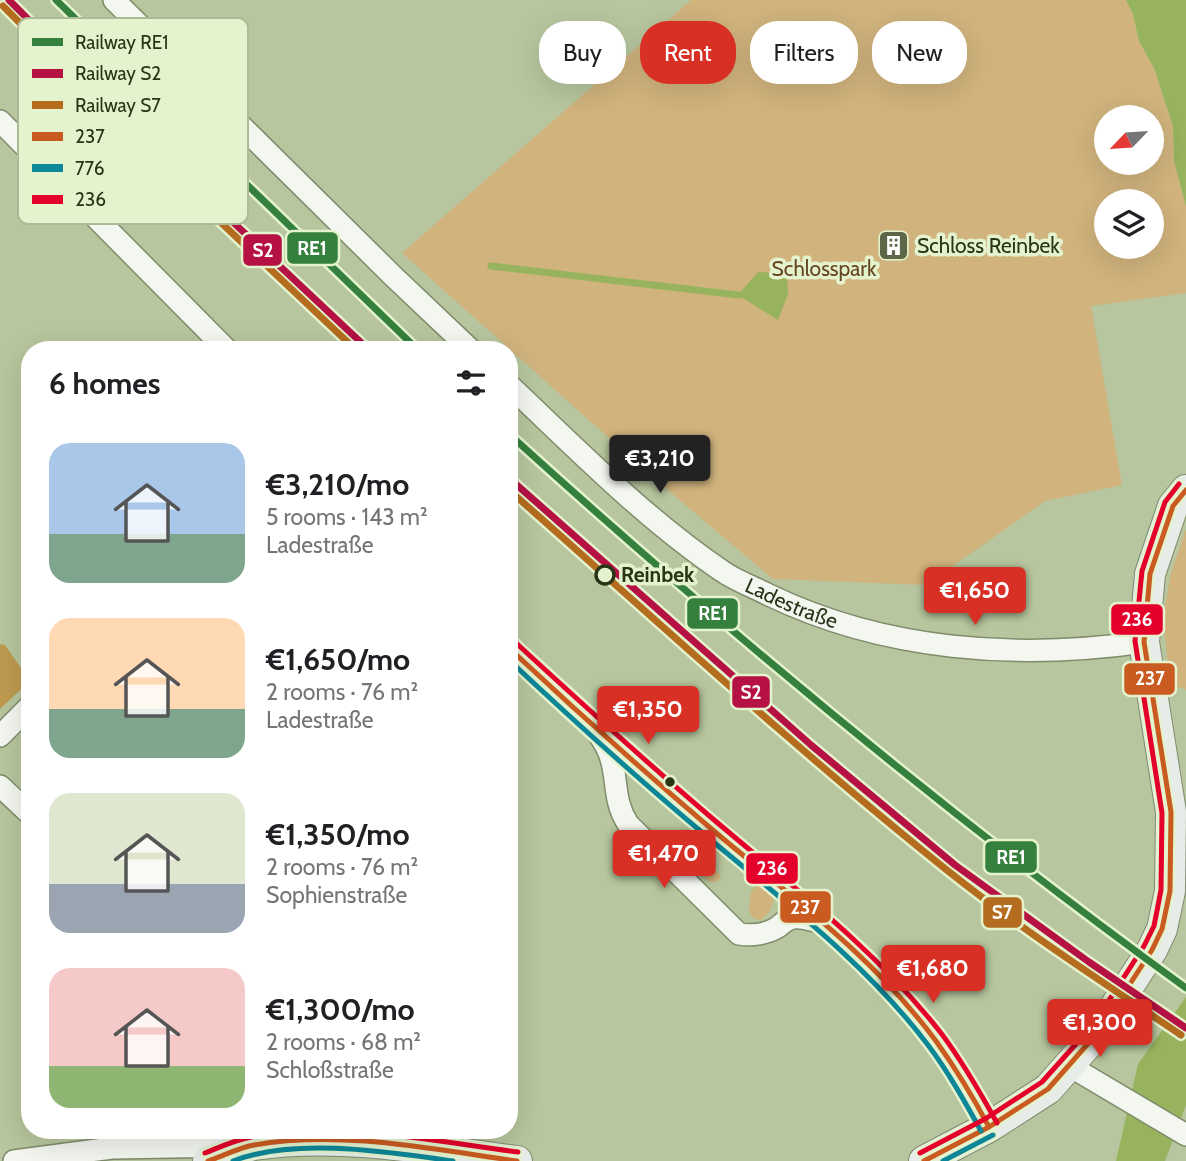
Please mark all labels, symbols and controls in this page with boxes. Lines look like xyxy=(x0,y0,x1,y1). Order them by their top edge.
legend xyxy=(18,18,248,224)
chip: Buy xyxy=(539,21,626,84)
chip: Rent xyxy=(640,21,736,84)
chip: Filters xyxy=(750,21,858,84)
chip: New xyxy=(872,21,967,84)
text: Railway RE1 xyxy=(75,31,168,54)
text: Railway S2 xyxy=(75,62,161,85)
text: Railway S7 xyxy=(75,94,161,117)
north arrow xyxy=(1094,105,1164,175)
map controls xyxy=(1094,105,1164,259)
text: 237 xyxy=(75,125,105,148)
text: 776 xyxy=(75,157,104,180)
text: 236 xyxy=(75,188,106,211)
button: layers xyxy=(1094,189,1164,259)
building icon: Schloss Reinbek xyxy=(877,229,911,263)
line badge: RE1 xyxy=(286,231,339,265)
line badge: S2 xyxy=(242,233,283,267)
place label: Schloss Reinbek xyxy=(917,233,1060,258)
text: RE1 xyxy=(297,237,327,260)
text: S2 xyxy=(252,239,274,262)
park label: Schlosspark xyxy=(772,256,877,281)
icon: filters xyxy=(452,364,490,402)
text: 6 homes xyxy=(49,365,160,402)
pin: €3,210 xyxy=(603,435,717,495)
text: €3,210 xyxy=(625,444,695,472)
text: €3,210/mo xyxy=(266,466,409,503)
icon: home xyxy=(105,471,189,555)
text: 5 rooms · 143 m² xyxy=(266,503,428,531)
text: Ladestraße xyxy=(266,531,373,559)
place label: Reinbek xyxy=(621,562,695,587)
marker: Reinbek xyxy=(595,565,615,585)
pin: €1,650 xyxy=(918,568,1032,627)
street label: Ladestraße xyxy=(742,573,841,634)
text: €1,650 xyxy=(940,576,1010,604)
line badge: RE1 xyxy=(686,597,739,630)
text: RE1 xyxy=(698,602,728,625)
line badge: 236 xyxy=(1110,603,1164,636)
text: 236 xyxy=(1122,608,1152,631)
text: €1,650/mo xyxy=(266,641,410,678)
icon: home xyxy=(105,646,189,730)
line badge: 237 xyxy=(1123,662,1176,696)
text: 237 xyxy=(1135,667,1165,690)
line badge: S2 xyxy=(731,675,771,709)
text: 2 rooms · 76 m² xyxy=(266,678,418,706)
text: S2 xyxy=(740,681,762,704)
pin: €1,350 xyxy=(591,686,705,746)
text: €1,350 xyxy=(613,695,683,723)
text: Ladestraße xyxy=(266,706,373,734)
unlabelled marker xyxy=(663,775,677,789)
text: €1,350/mo xyxy=(266,816,410,853)
icon: home xyxy=(105,821,189,905)
pin: €1,470 xyxy=(607,830,721,890)
text: €1,470 xyxy=(629,839,699,867)
line badge: RE1 xyxy=(984,840,1038,874)
text: RE1 xyxy=(996,846,1026,869)
line badge: 236 xyxy=(745,852,799,885)
text: 2 rooms · 76 m² xyxy=(266,853,418,881)
text: 236 xyxy=(757,857,787,880)
text: Sophienstraße xyxy=(266,881,407,909)
line badge: 237 xyxy=(779,890,832,924)
text: 237 xyxy=(790,896,820,919)
line badge: S7 xyxy=(982,896,1023,929)
text: S7 xyxy=(992,901,1013,924)
pin: €1,680 xyxy=(876,946,990,1005)
text: €1,680 xyxy=(897,954,969,982)
text: €1,300/mo xyxy=(266,991,415,1028)
icon: home xyxy=(105,996,189,1080)
pin: €1,300 xyxy=(1043,1000,1157,1059)
text: €1,300 xyxy=(1063,1008,1137,1036)
text: 2 rooms · 68 m² xyxy=(266,1028,421,1056)
text: Schloßstraße xyxy=(266,1056,394,1084)

